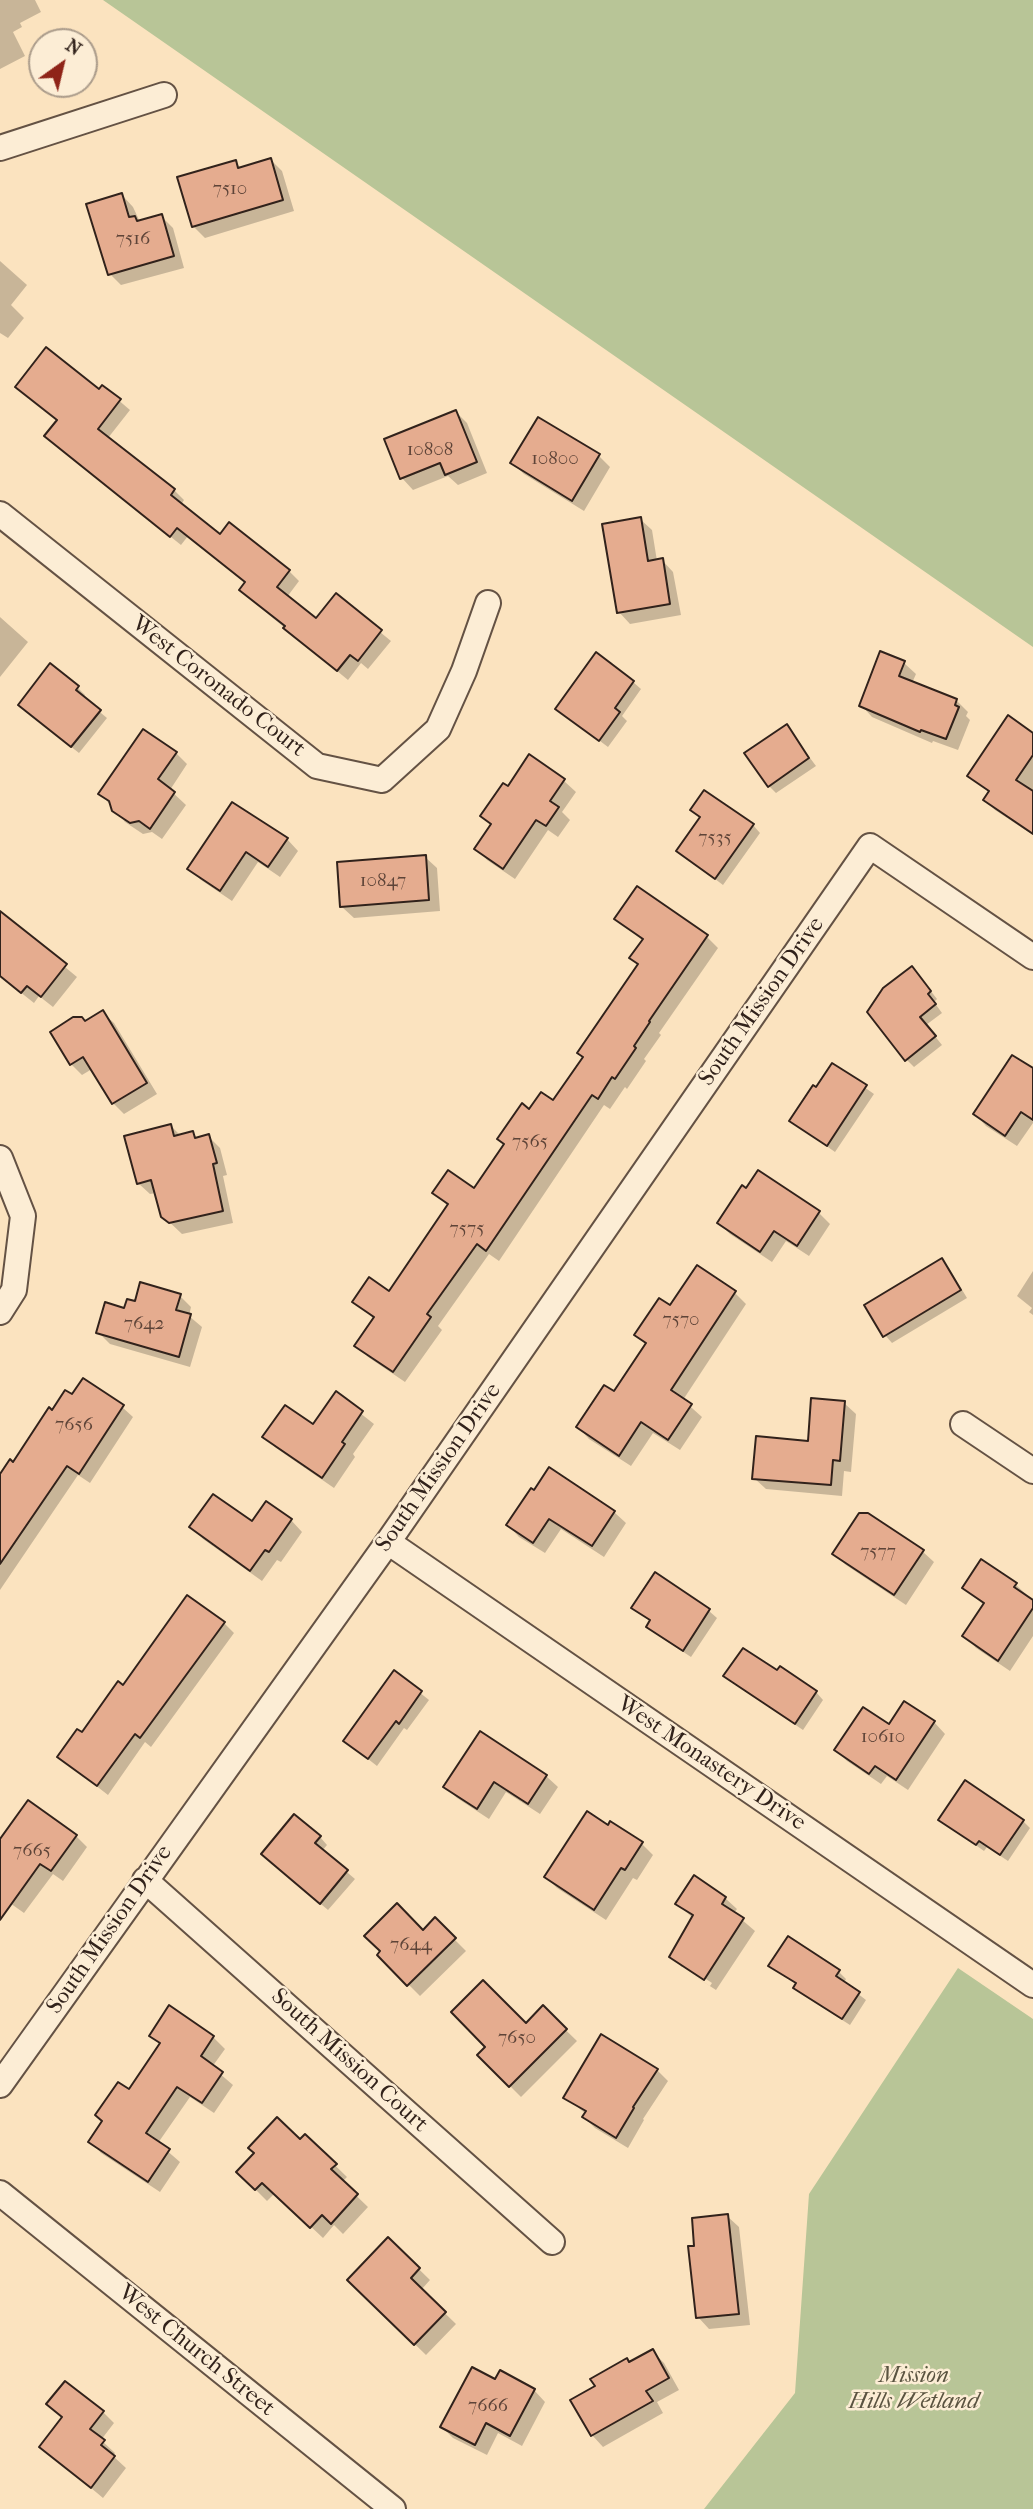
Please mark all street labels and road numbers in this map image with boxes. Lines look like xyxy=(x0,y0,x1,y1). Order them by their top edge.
street label: West Coronado Court xyxy=(125,610,311,764)
street label: South Mission Drive xyxy=(693,912,831,1092)
street label: South Mission Drive xyxy=(370,1378,508,1558)
street label: West Monastery Drive xyxy=(611,1691,811,1837)
street label: South Mission Drive xyxy=(41,1840,179,2020)
street label: South Mission Court xyxy=(265,1983,433,2139)
street label: West Church Street xyxy=(112,2279,280,2423)

